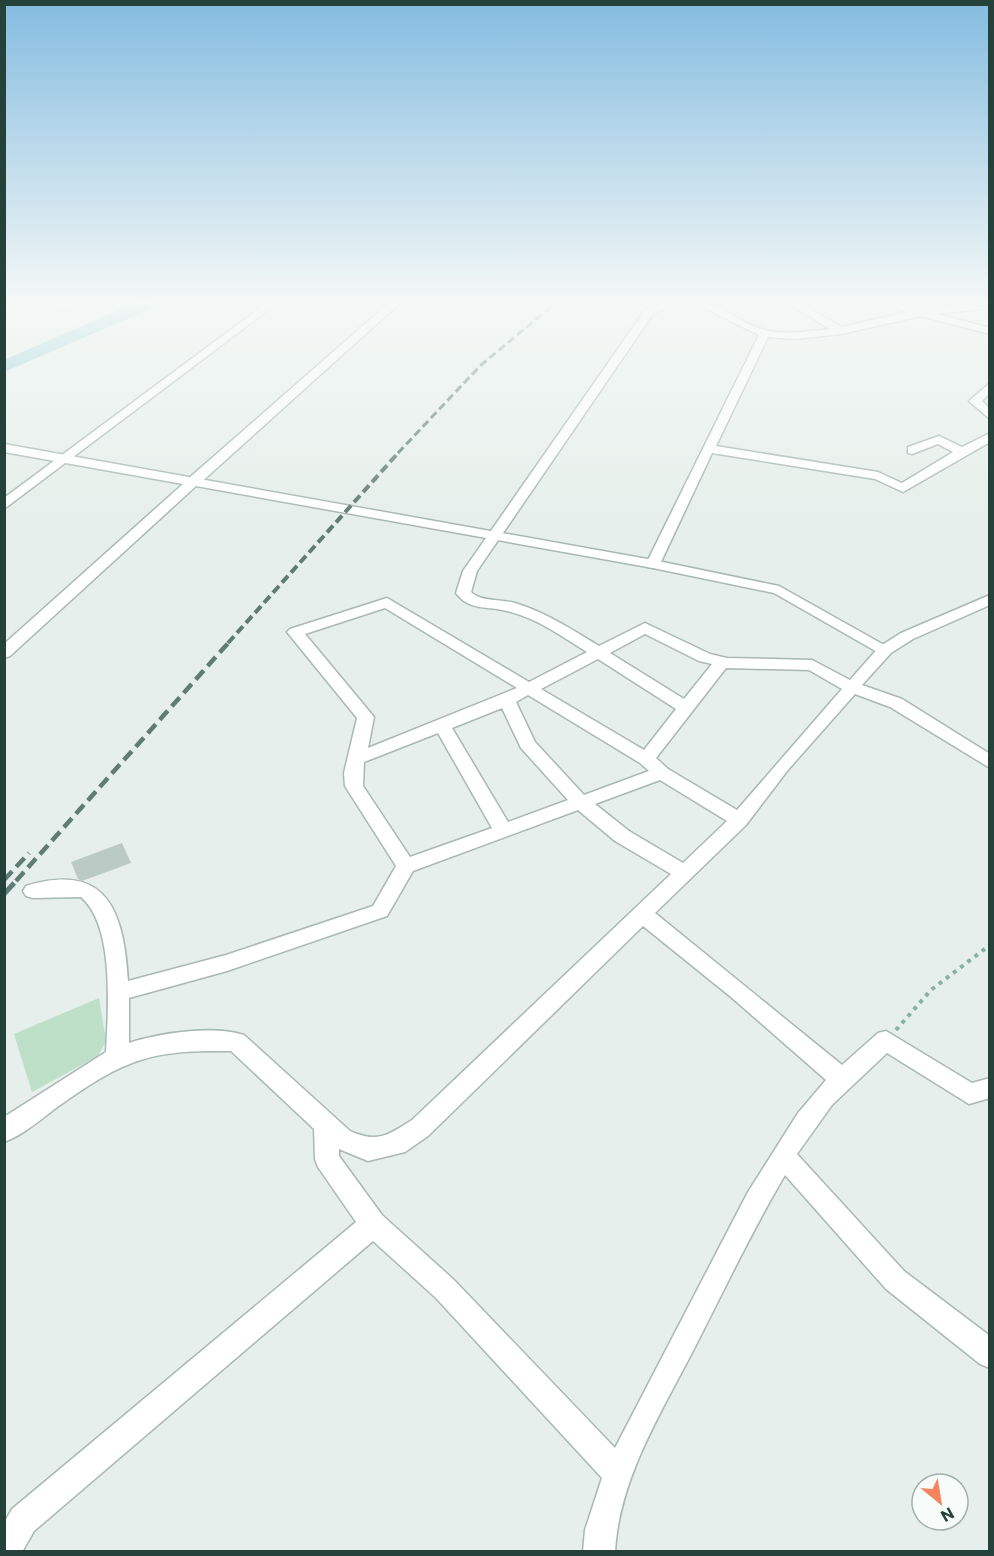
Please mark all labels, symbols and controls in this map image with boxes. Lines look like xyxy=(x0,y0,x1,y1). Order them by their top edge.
north arrow xyxy=(910,1472,970,1532)
text: N xyxy=(938,1504,958,1527)

